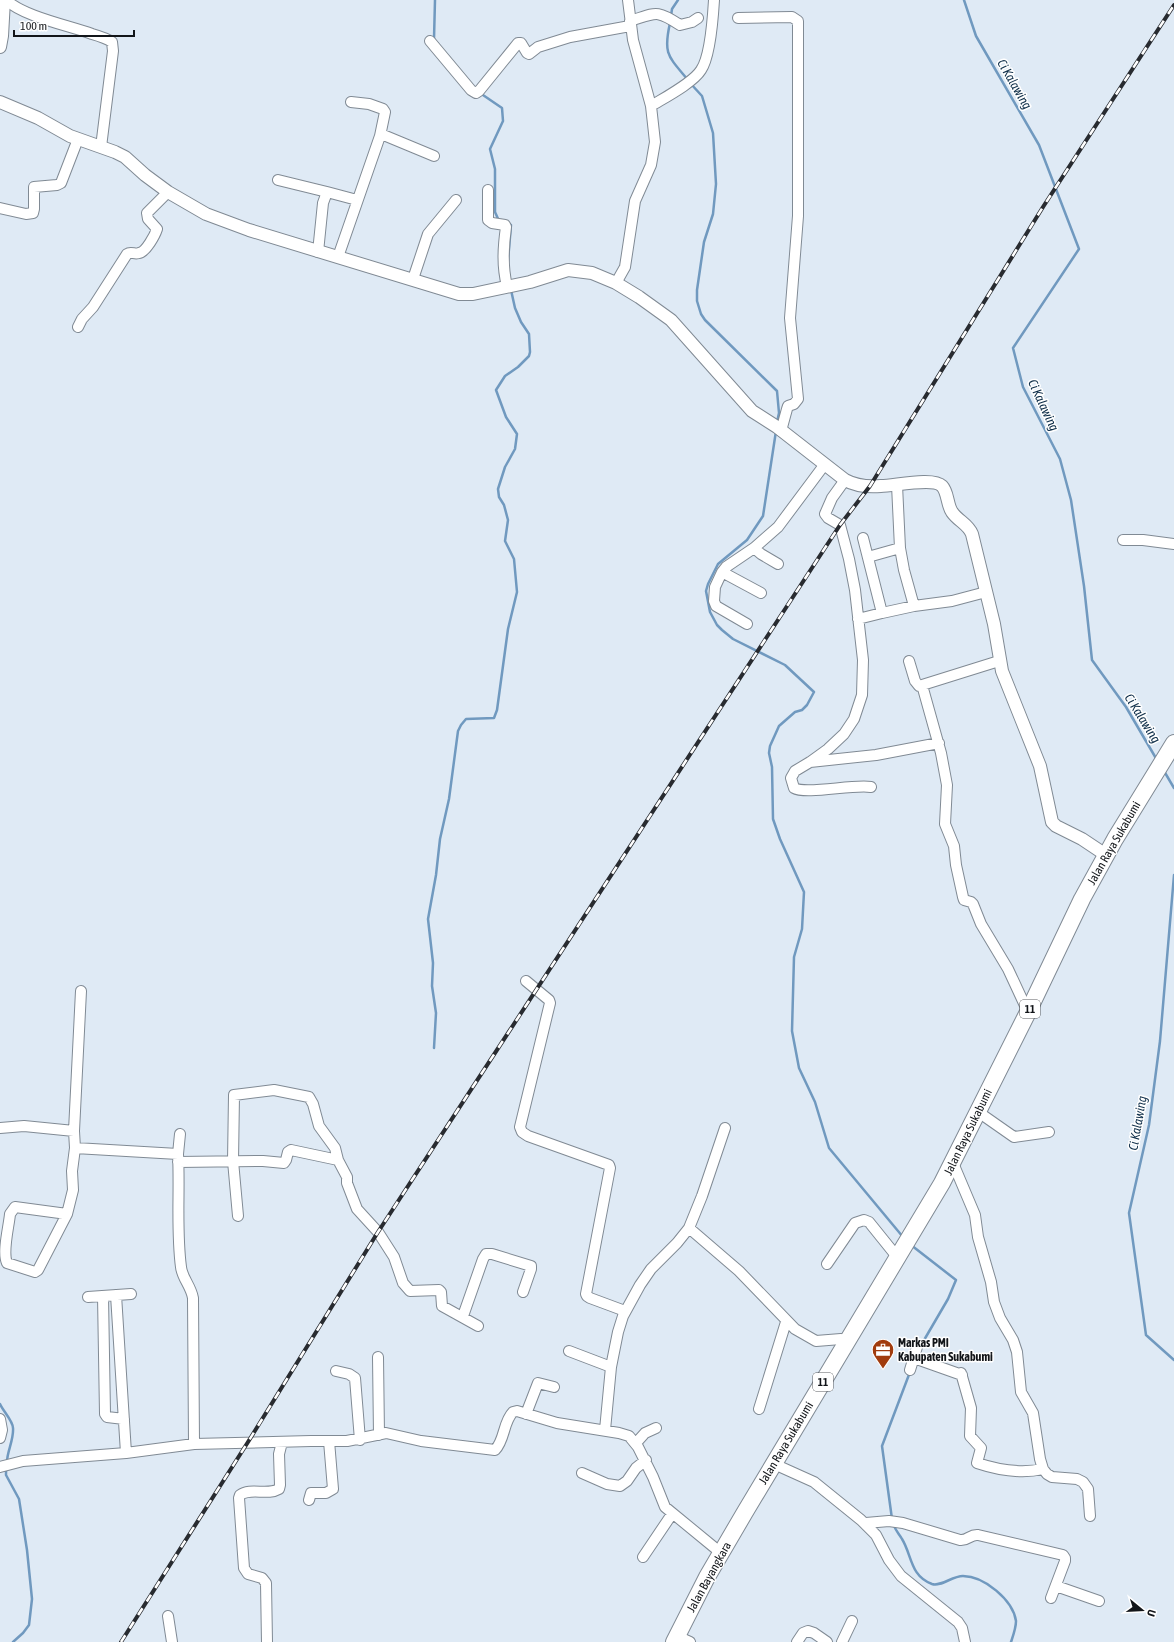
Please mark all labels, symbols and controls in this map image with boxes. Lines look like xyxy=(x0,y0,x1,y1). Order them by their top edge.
scale bar xyxy=(14,12,134,38)
text: 100 m xyxy=(20,19,47,33)
water label: Ci Kalawing xyxy=(994,57,1035,112)
water label: Ci Kalawing xyxy=(1025,377,1062,433)
water label: Ci Kalawing xyxy=(1122,691,1164,746)
street label: Jalan Raya Sukabumi xyxy=(1084,799,1144,887)
road number: 11 xyxy=(1020,1000,1040,1018)
street label: Jalan Raya Sukabumi xyxy=(941,1087,995,1177)
water label: Ci Kalawing xyxy=(1125,1095,1150,1152)
place label: Markas PMI Kabupaten Sukabumi xyxy=(898,1336,993,1364)
office icon: Markas PMI Kabupaten Sukabumi xyxy=(870,1337,896,1370)
road number: 11 xyxy=(813,1373,833,1391)
street label: Jalan Raya Sukabumi xyxy=(756,1399,816,1487)
street label: Jalan Bayangkara xyxy=(684,1539,734,1615)
north arrow xyxy=(1122,1590,1162,1630)
text: U xyxy=(1145,1608,1158,1618)

